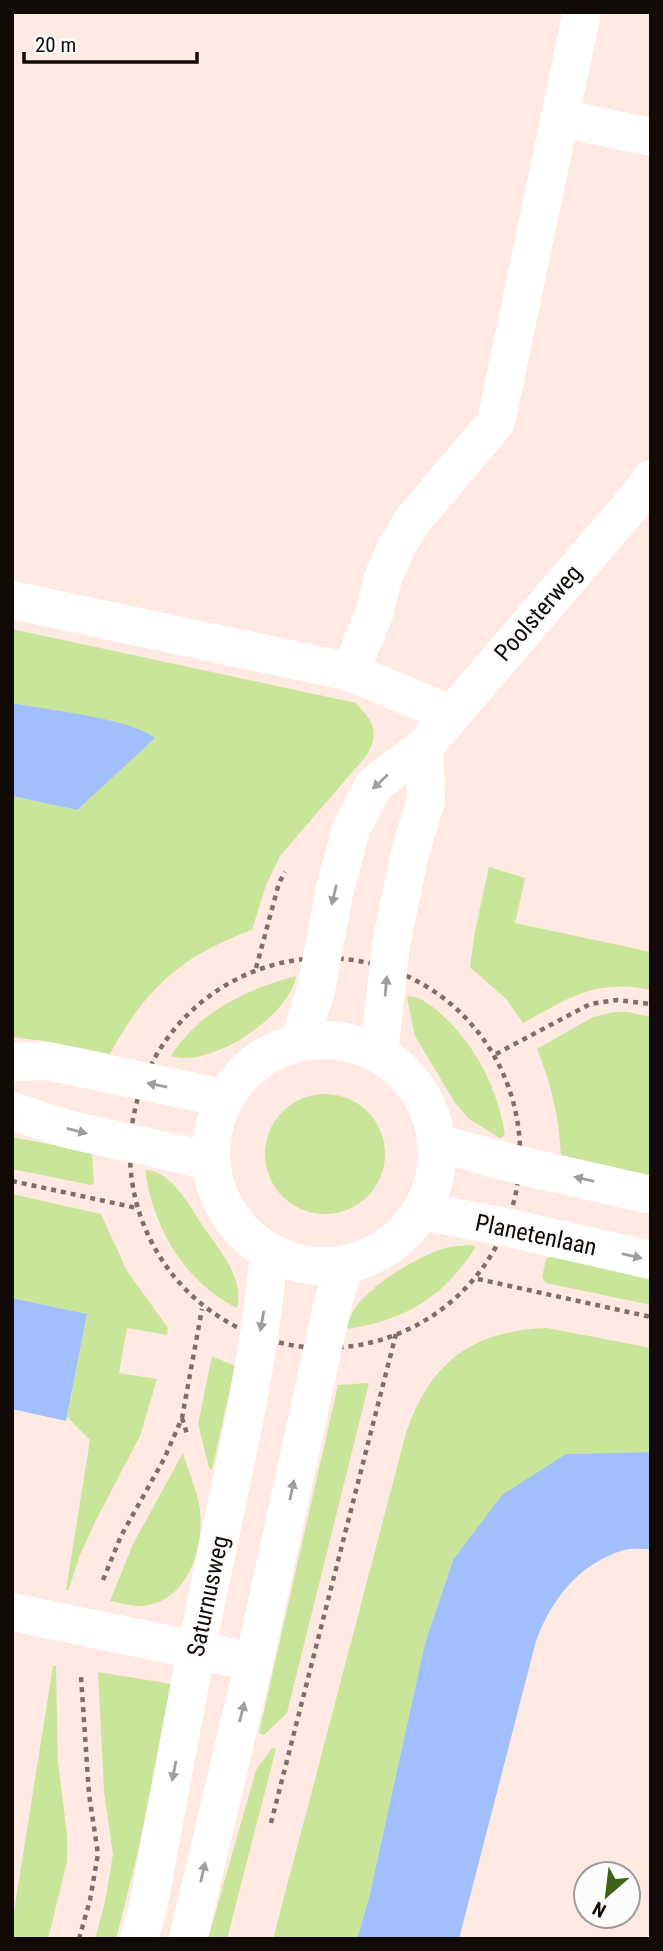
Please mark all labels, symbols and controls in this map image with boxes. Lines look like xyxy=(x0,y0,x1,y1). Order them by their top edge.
scale bar xyxy=(24,21,198,65)
text: 20 m xyxy=(35,33,76,57)
street label: Poolsterweg xyxy=(489,559,587,667)
one-way arrow xyxy=(372,774,389,790)
one-way arrow xyxy=(329,884,340,906)
one-way arrow xyxy=(381,975,392,997)
one-way arrow xyxy=(146,1079,168,1090)
one-way arrow xyxy=(67,1126,89,1137)
one-way arrow xyxy=(573,1173,595,1184)
street label: Planetenlaan xyxy=(473,1208,599,1262)
one-way arrow xyxy=(621,1251,643,1262)
one-way arrow xyxy=(256,1310,267,1332)
one-way arrow xyxy=(286,1479,297,1501)
street label: Saturnusweg xyxy=(182,1533,234,1659)
one-way arrow xyxy=(237,1701,248,1723)
one-way arrow xyxy=(168,1760,179,1782)
north arrow xyxy=(572,1860,642,1930)
one-way arrow xyxy=(198,1861,209,1883)
text: N xyxy=(589,1897,610,1922)

